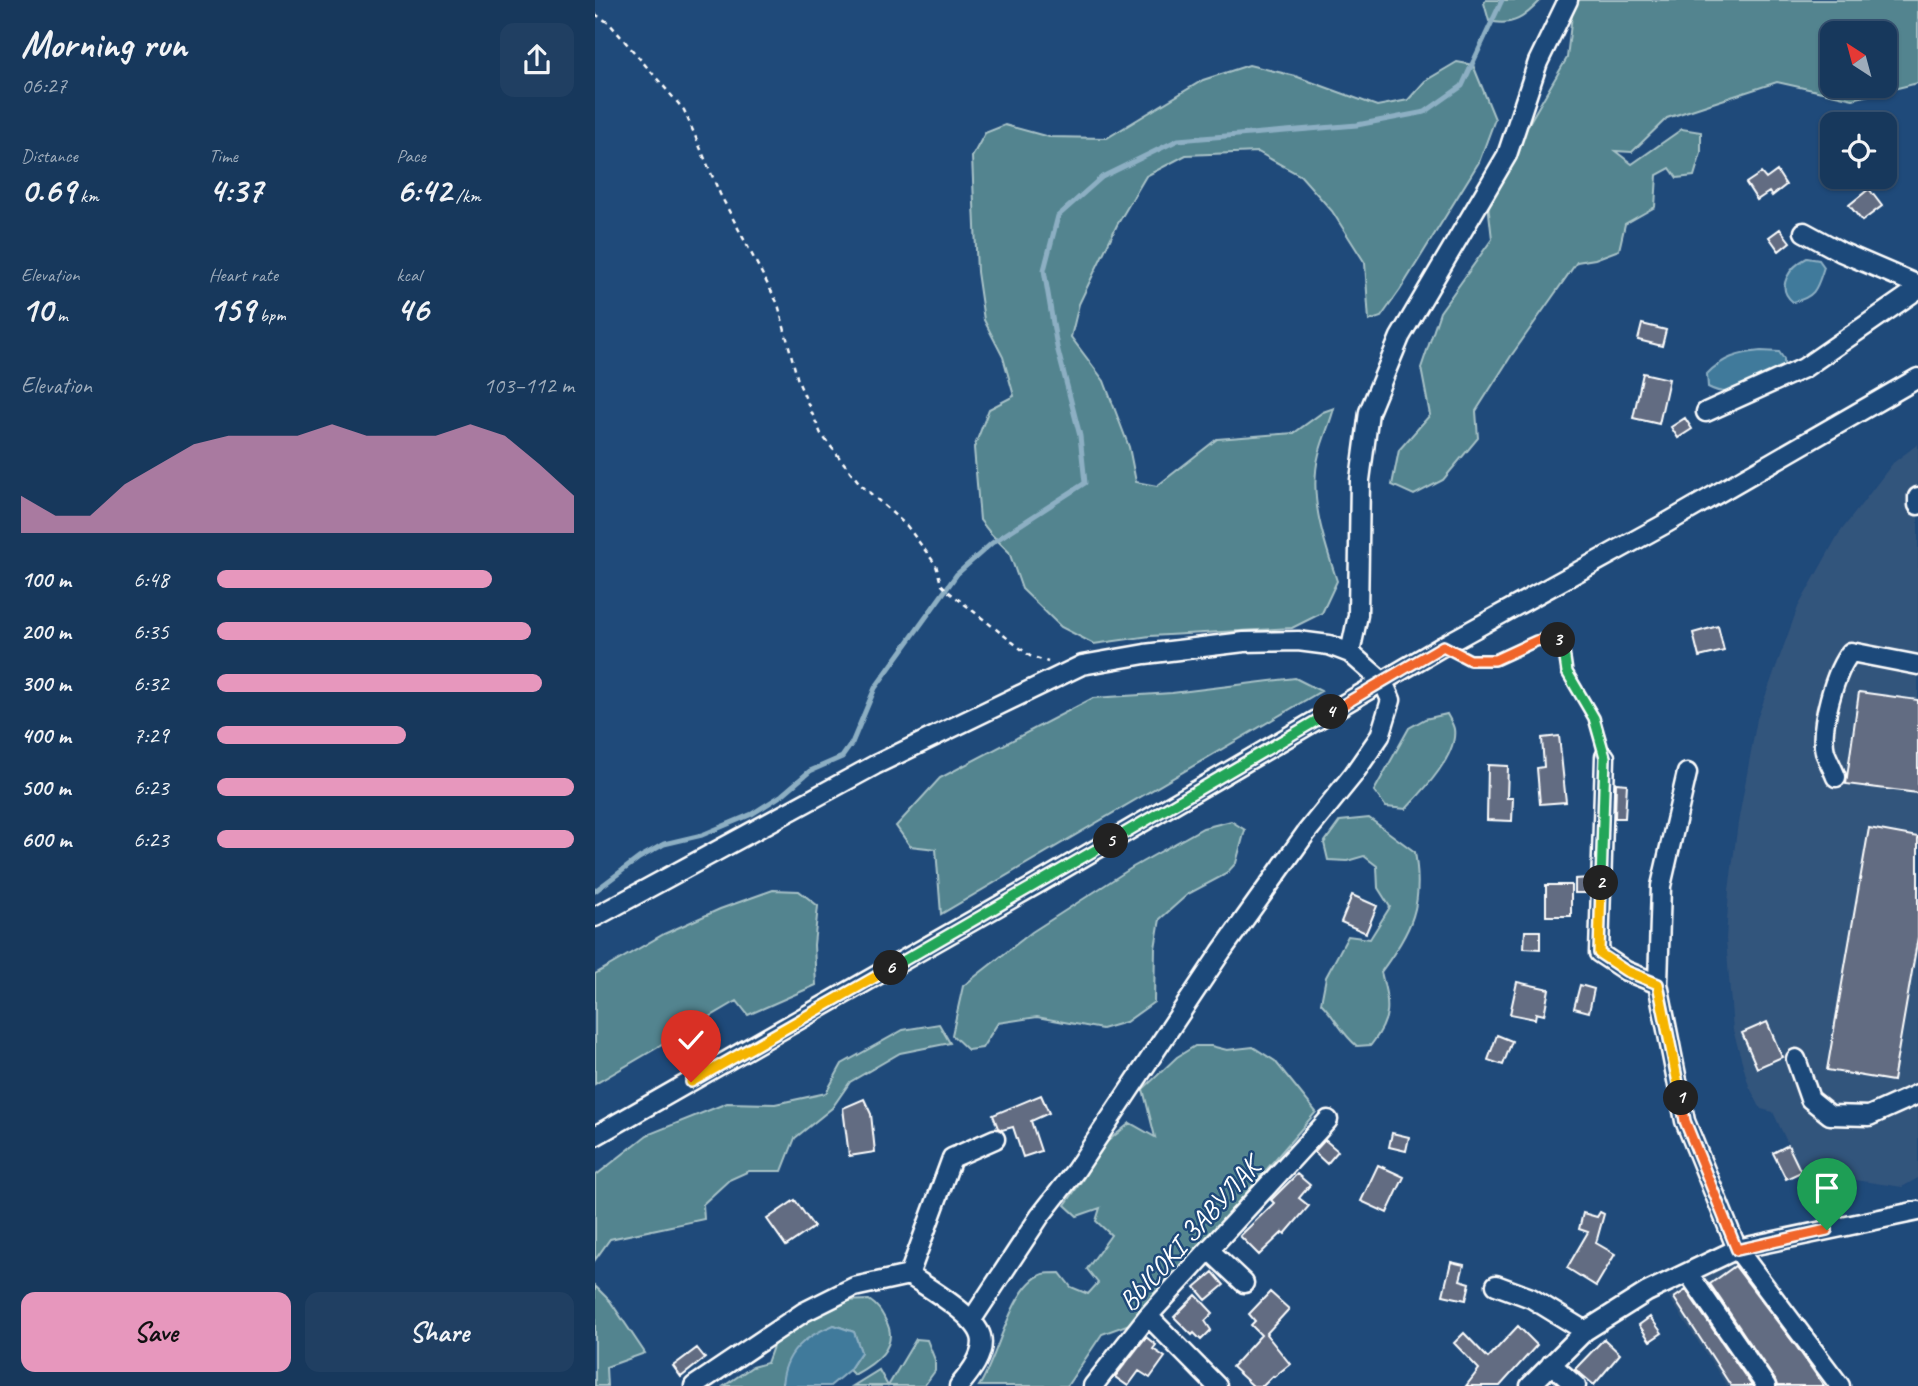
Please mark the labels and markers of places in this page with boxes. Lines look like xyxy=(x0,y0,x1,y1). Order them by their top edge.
pin: 3 xyxy=(1541,622,1576,658)
pin: 4 xyxy=(1313,694,1349,730)
pin: 5 xyxy=(1093,824,1129,858)
pin: 2 xyxy=(1583,866,1619,900)
pin: 6 xyxy=(873,950,909,986)
pin xyxy=(661,1010,721,1082)
pin: 1 xyxy=(1663,1080,1699,1116)
pin xyxy=(1797,1158,1857,1230)

